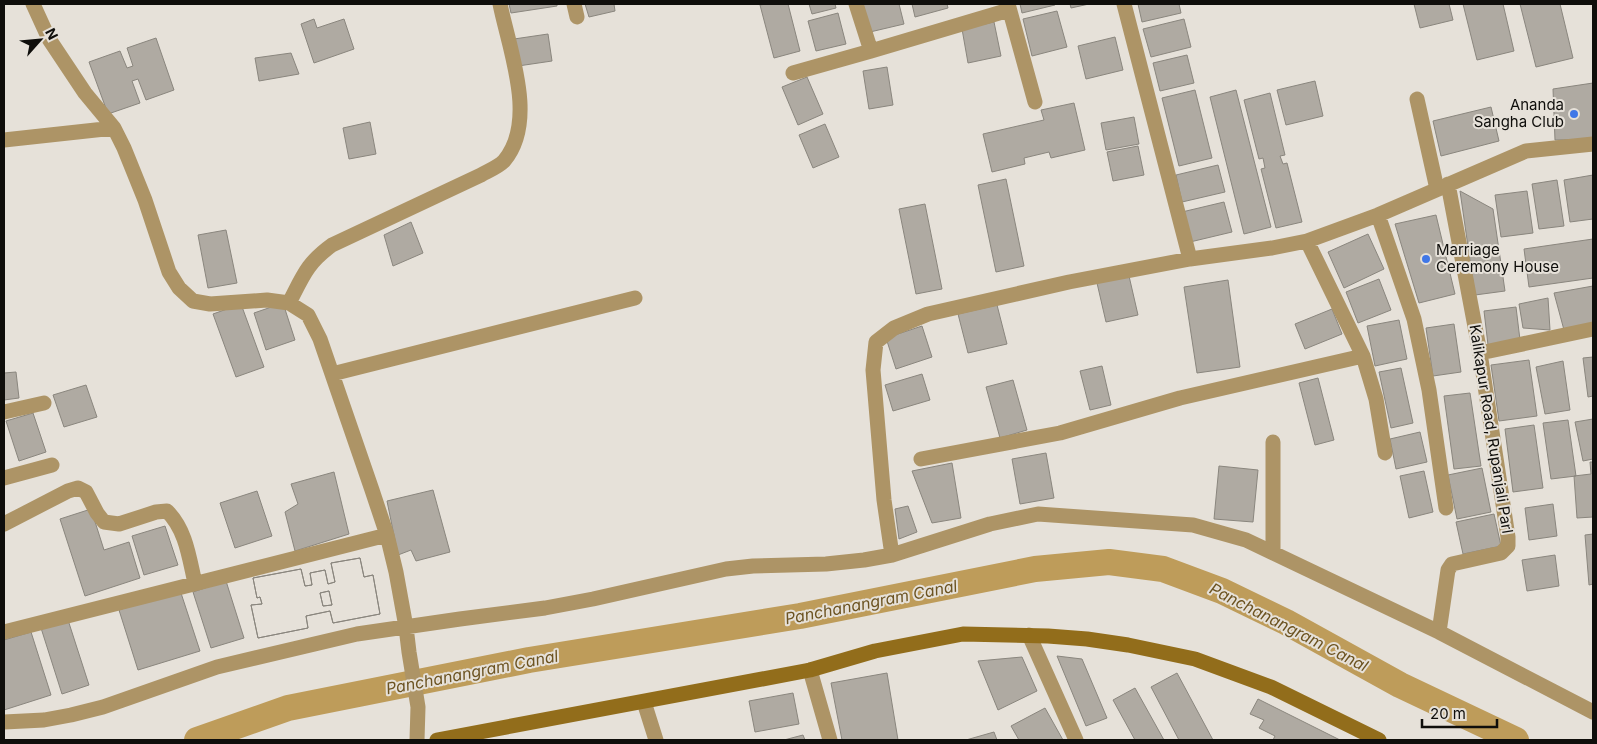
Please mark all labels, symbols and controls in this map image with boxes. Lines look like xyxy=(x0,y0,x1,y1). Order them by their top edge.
north arrow xyxy=(15,15,65,65)
text: N xyxy=(42,25,62,42)
place label: Ananda Sangha Club xyxy=(1474,95,1564,131)
marker: Ananda Sangha Club xyxy=(1568,108,1580,120)
place label: Marriage Ceremony House xyxy=(1436,240,1559,276)
marker: Marriage Ceremony House xyxy=(1420,253,1432,265)
street label: Kalikapur Road, Rupanjali Parl xyxy=(1466,323,1517,535)
water label: Panchanangram Canal xyxy=(783,575,959,629)
water label: Panchanangram Canal xyxy=(1206,578,1372,676)
water label: Panchanangram Canal xyxy=(384,645,560,699)
scale bar xyxy=(1422,696,1497,728)
text: 20 m xyxy=(1430,704,1466,723)

